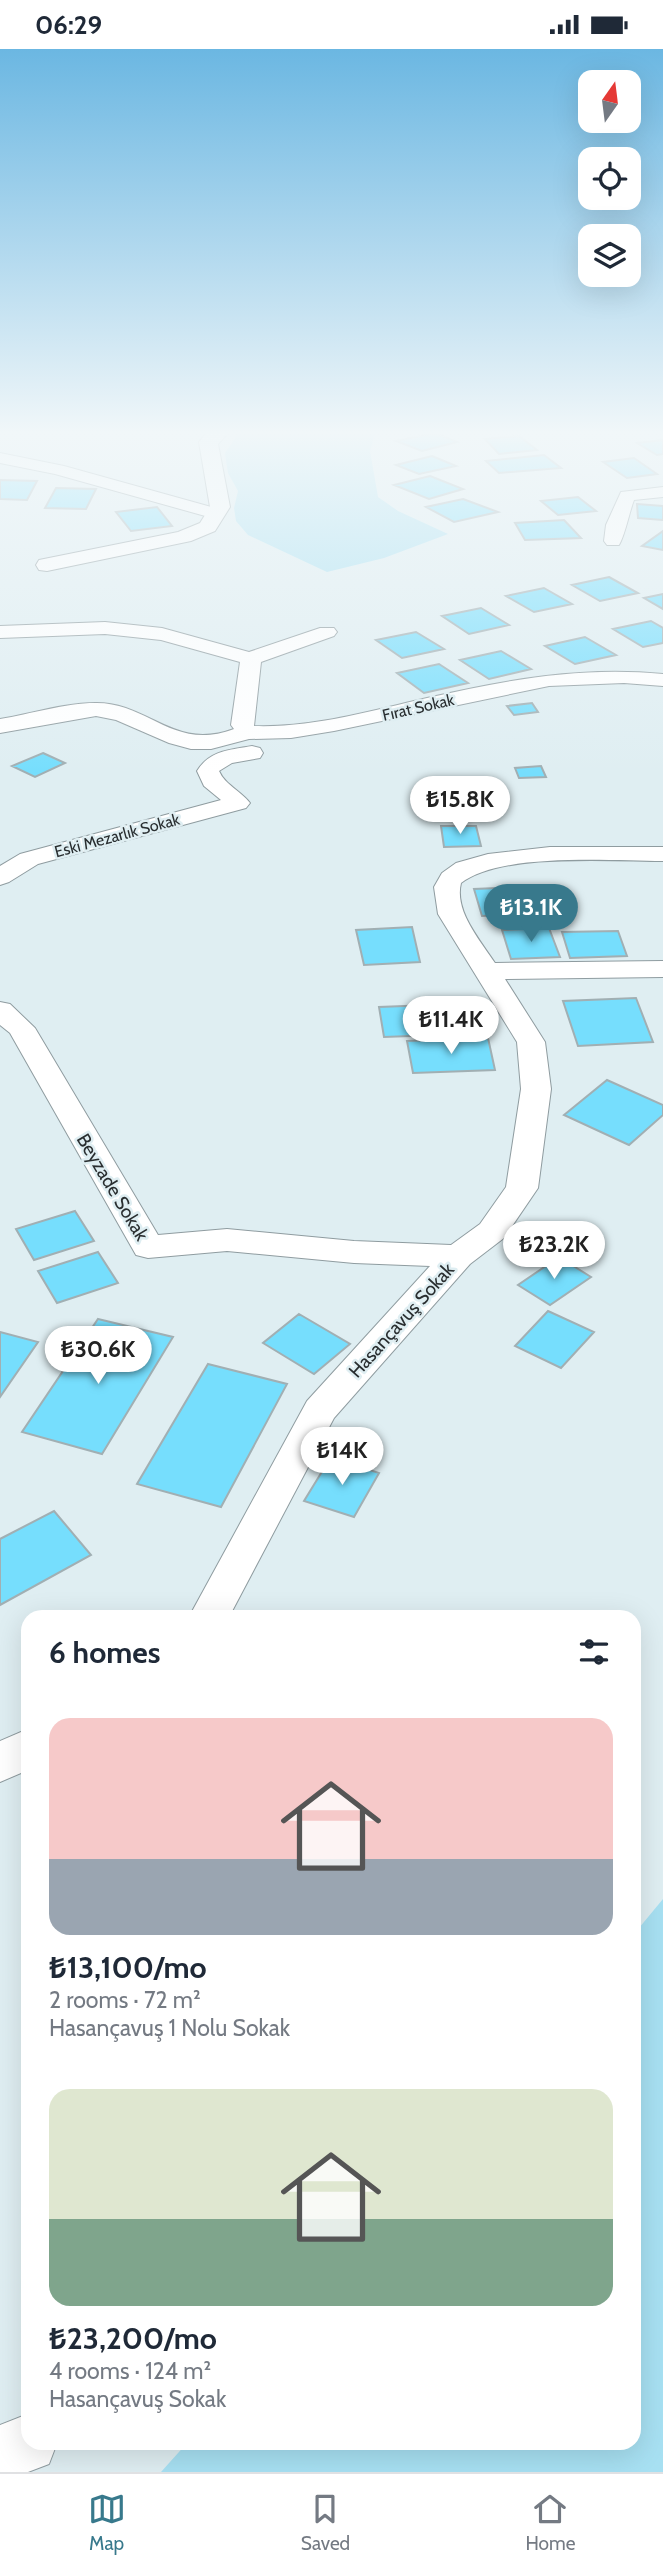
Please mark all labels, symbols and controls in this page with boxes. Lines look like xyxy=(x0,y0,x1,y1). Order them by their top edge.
text: 06:29 xyxy=(35,9,102,41)
north arrow xyxy=(578,70,640,133)
map controls xyxy=(578,70,641,287)
button: locate xyxy=(578,147,641,210)
button: layers xyxy=(578,224,641,287)
street label: Fırat Sokak xyxy=(380,690,457,725)
pin: ₺15.8K xyxy=(403,777,517,836)
text: ₺15.8K xyxy=(426,785,494,813)
street label: Eski Mezarlık Sokak xyxy=(52,809,183,861)
pin: ₺13.1K xyxy=(474,885,588,944)
text: ₺13.1K xyxy=(500,893,562,921)
pin: ₺11.4K xyxy=(394,997,508,1056)
text: ₺11.4K xyxy=(419,1005,483,1033)
street label: Beyzade Sokak xyxy=(72,1130,154,1245)
pin: ₺23.2K xyxy=(497,1221,611,1281)
text: ₺23.2K xyxy=(519,1230,589,1258)
street label: Hasançavuş Sokak xyxy=(344,1258,459,1382)
pin: ₺30.6K xyxy=(41,1327,155,1386)
text: ₺30.6K xyxy=(61,1335,135,1363)
pin: ₺14K xyxy=(301,1427,383,1487)
text: ₺14K xyxy=(317,1436,367,1464)
icon: filters xyxy=(575,1633,613,1671)
text: 6 homes xyxy=(49,1634,160,1671)
icon: home xyxy=(268,1763,394,1889)
text: ₺13,100/mo xyxy=(49,1949,207,1986)
text: 2 rooms · 72 m² xyxy=(49,1986,201,2014)
text: Hasançavuş 1 Nolu Sokak xyxy=(49,2014,290,2042)
icon: home xyxy=(268,2134,394,2260)
text: ₺23,200/mo xyxy=(49,2320,217,2357)
text: 4 rooms · 124 m² xyxy=(49,2357,211,2385)
text: Hasançavuş Sokak xyxy=(49,2385,226,2413)
tab: Map xyxy=(88,2490,126,2555)
tab: Saved xyxy=(301,2490,350,2555)
tab: Home xyxy=(525,2490,575,2555)

